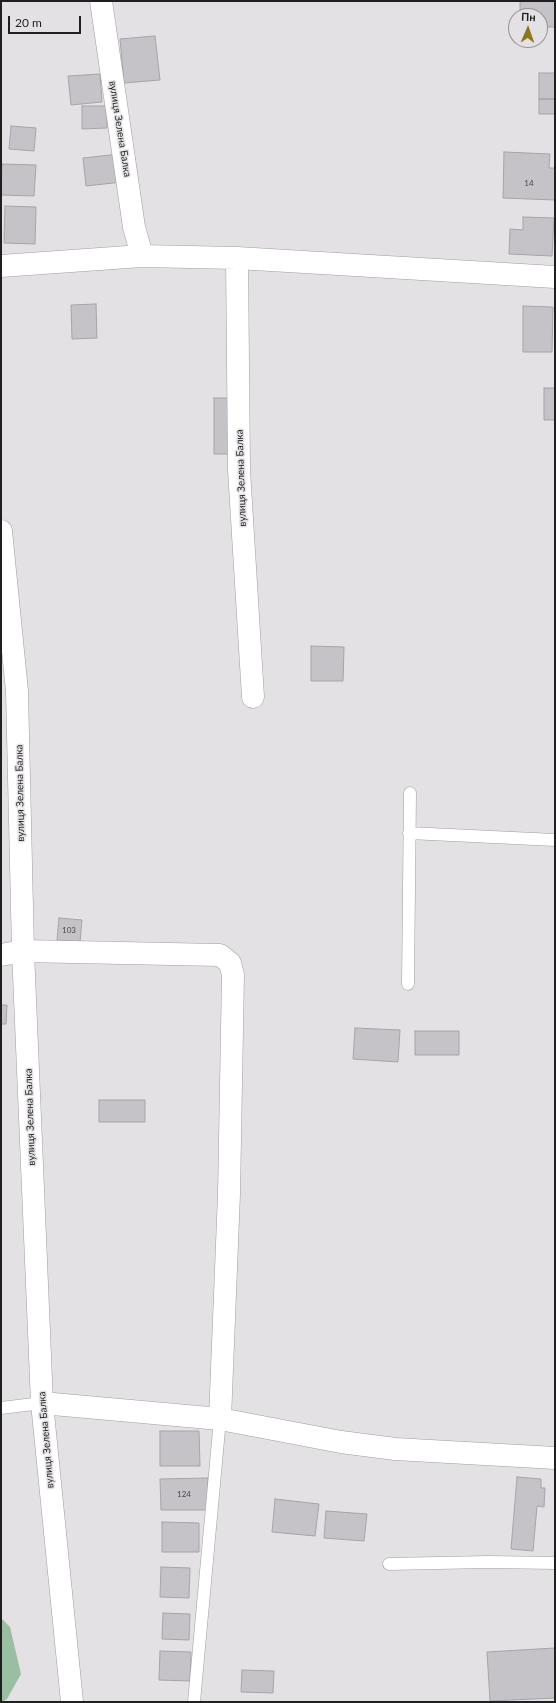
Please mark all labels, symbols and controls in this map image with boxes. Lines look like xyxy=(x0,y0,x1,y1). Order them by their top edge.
scale bar xyxy=(10,8,83,34)
north arrow xyxy=(508,8,548,48)
text: Пн xyxy=(521,10,536,23)
text: 20 m xyxy=(15,15,42,30)
street label: вулиця Зелена Балка xyxy=(106,80,134,178)
house number: 14 xyxy=(524,178,534,188)
street label: вулиця Зелена Балка xyxy=(233,429,249,527)
street label: вулиця Зелена Балка xyxy=(13,744,27,842)
house number: 103 xyxy=(62,925,76,935)
street label: вулиця Зелена Балка xyxy=(22,1068,38,1166)
street label: вулиця Зелена Балка xyxy=(36,1391,56,1489)
house number: 124 xyxy=(177,1489,191,1499)

